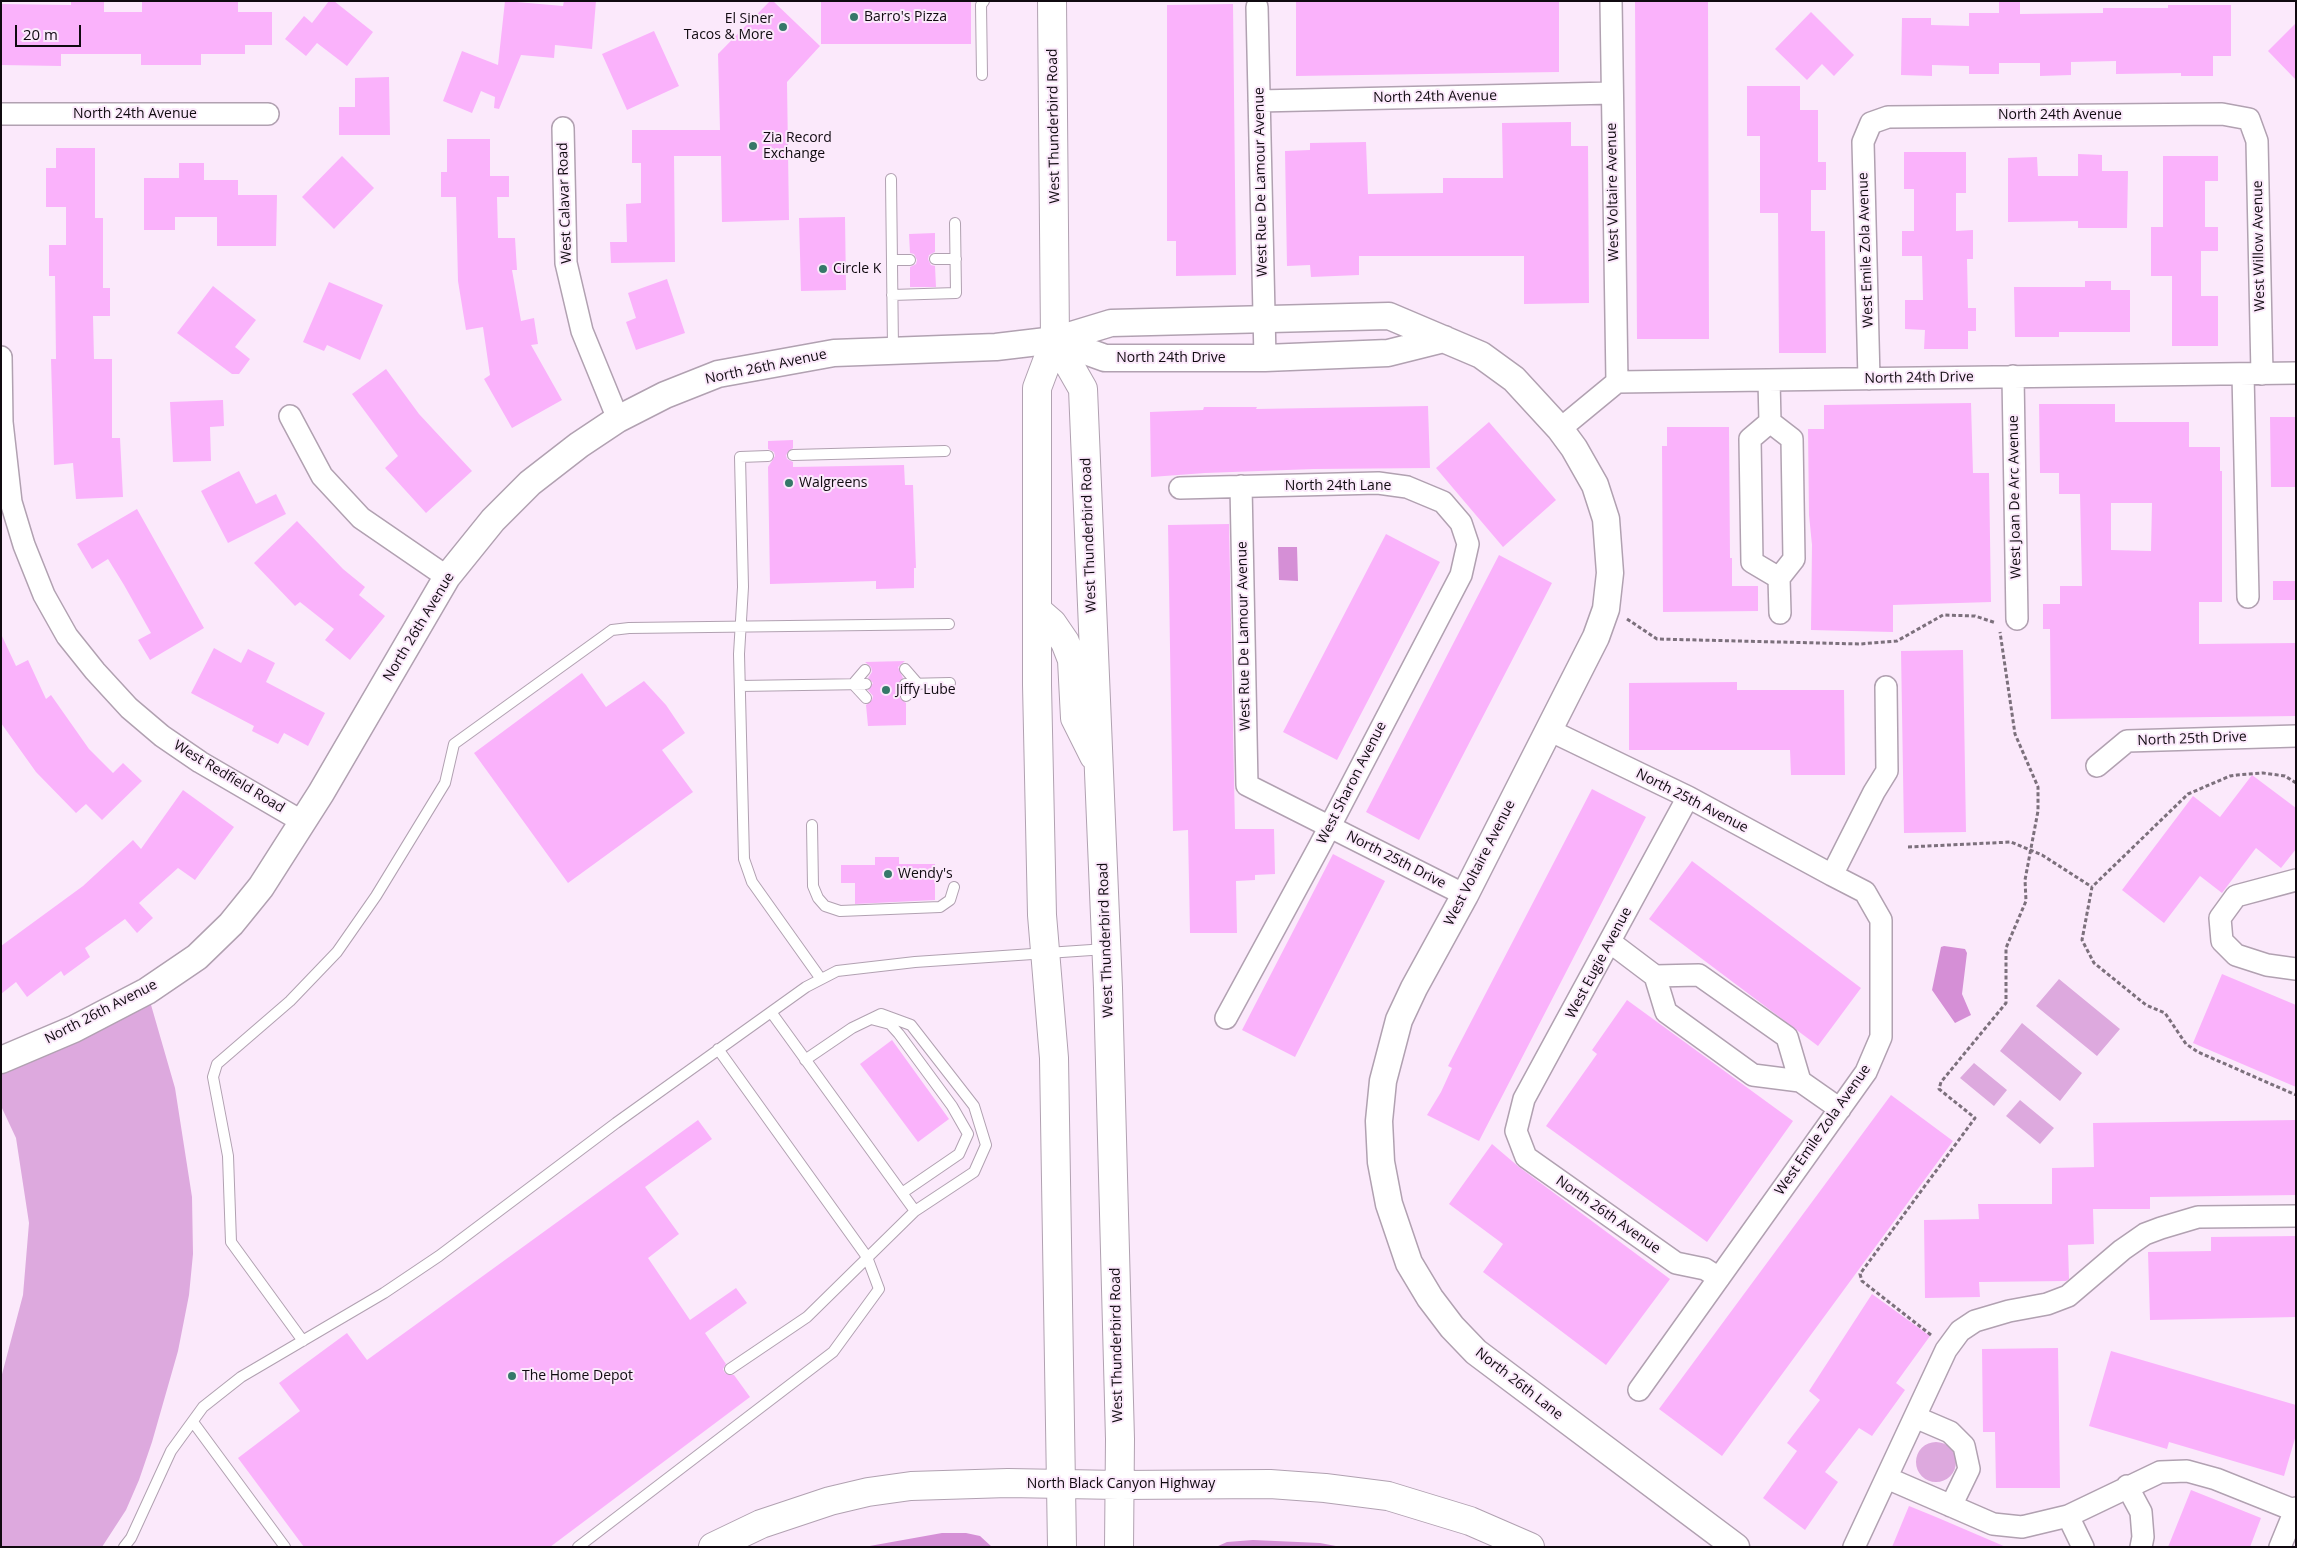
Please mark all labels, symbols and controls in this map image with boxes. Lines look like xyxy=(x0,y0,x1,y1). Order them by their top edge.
place label: Barro's Pizza xyxy=(864,9,947,25)
place label: El Siner Tacos & More xyxy=(684,11,773,44)
marker: Barro's Pizza xyxy=(848,11,860,23)
scale bar xyxy=(18,15,84,47)
marker: El Siner Tacos & More xyxy=(777,21,789,33)
text: 20 m xyxy=(23,24,58,44)
street label: West Thunderbird Road xyxy=(1044,48,1064,204)
street label: West Rue De Lamour Avenue xyxy=(1251,87,1271,277)
street label: North 24th Avenue xyxy=(1373,88,1497,106)
street label: North 24th Avenue xyxy=(73,106,197,122)
street label: North 24th Avenue xyxy=(1998,107,2122,123)
street label: West Voltaire Avenue xyxy=(1603,123,1623,261)
place label: Zia Record Exchange xyxy=(763,130,832,162)
marker: Zia Record Exchange xyxy=(747,140,759,152)
street label: West Calavar Road xyxy=(554,142,576,264)
street label: West Emile Zola Avenue xyxy=(1855,172,1877,328)
street label: West Willow Avenue xyxy=(2249,180,2269,312)
place label: Circle K xyxy=(833,261,881,277)
marker: Circle K xyxy=(817,263,829,275)
street label: North 26th Avenue xyxy=(704,346,828,388)
street label: North 24th Drive xyxy=(1116,350,1226,366)
street label: North 24th Drive xyxy=(1864,369,1974,387)
street label: West Joan De Arc Avenue xyxy=(2005,415,2025,579)
street label: West Thunderbird Road xyxy=(1078,457,1100,613)
place label: Walgreens xyxy=(799,475,868,491)
marker: Walgreens xyxy=(783,477,795,489)
street label: North 24th Lane xyxy=(1285,478,1391,494)
street label: West Rue De Lamour Avenue xyxy=(1234,541,1254,731)
street label: North 26th Avenue xyxy=(380,570,458,684)
place label: Jiffy Lube xyxy=(896,682,956,698)
marker: Jiffy Lube xyxy=(880,684,892,696)
street label: West Sharon Avenue xyxy=(1314,719,1390,847)
street label: North 25th Drive xyxy=(2137,729,2247,749)
street label: West Redfield Road xyxy=(170,737,288,817)
street label: North 25th Avenue xyxy=(1633,765,1751,837)
street label: West Voltaire Avenue xyxy=(1441,797,1519,929)
street label: North 25th Drive xyxy=(1343,828,1449,892)
street label: West Thunderbird Road xyxy=(1095,862,1117,1018)
place label: Wendy's xyxy=(898,866,953,882)
marker: Wendy's xyxy=(882,868,894,880)
street label: West Eugie Avenue xyxy=(1563,904,1635,1022)
street label: North 26th Avenue xyxy=(42,976,160,1048)
street label: West Emile Zola Avenue xyxy=(1772,1061,1874,1199)
street label: North 26th Avenue xyxy=(1552,1173,1664,1257)
street label: West Thunderbird Road xyxy=(1107,1267,1127,1423)
street label: North 26th Lane xyxy=(1472,1345,1566,1423)
place label: The Home Depot xyxy=(522,1368,633,1384)
marker: The Home Depot xyxy=(506,1370,518,1382)
street label: North Black Canyon Highway xyxy=(1027,1476,1215,1492)

